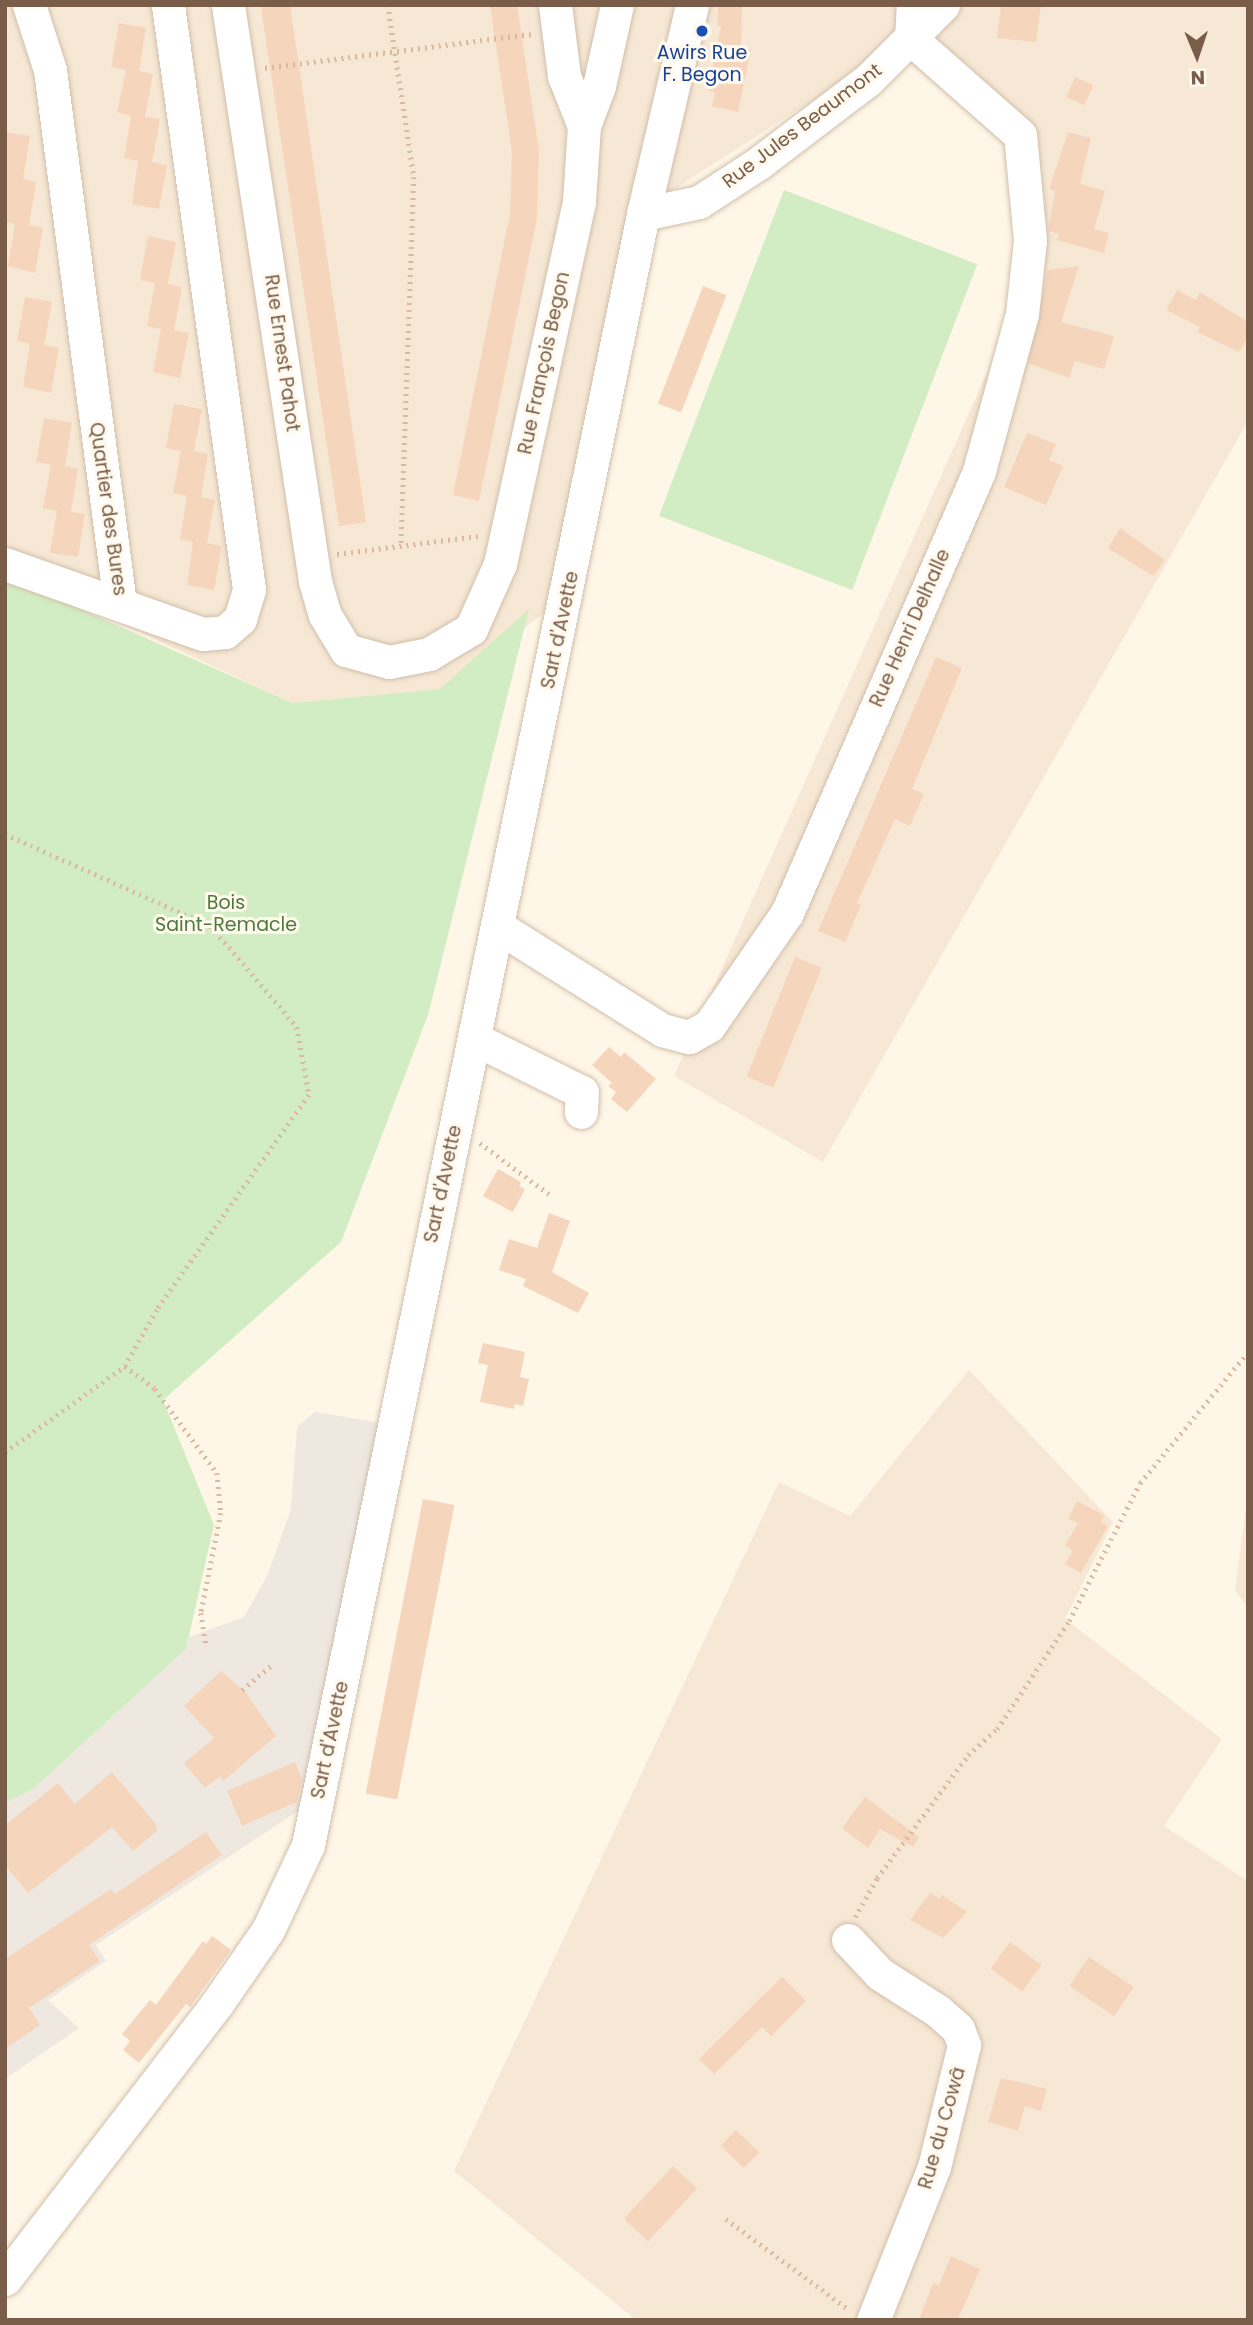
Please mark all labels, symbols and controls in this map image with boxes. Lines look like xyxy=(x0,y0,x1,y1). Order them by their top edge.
north arrow xyxy=(1162,21,1232,91)
marker: Awirs Rue F. Begon xyxy=(694,23,710,39)
place label: Awirs Rue F. Begon xyxy=(657,42,747,86)
street label: Rue Jules Beaumont xyxy=(718,59,886,193)
text: N xyxy=(1190,64,1205,91)
street label: Rue François Begon xyxy=(513,270,575,456)
street label: Rue Ernest Pahot xyxy=(260,273,304,433)
street label: Quartier des Bures xyxy=(85,421,131,597)
street label: Rue Henri Delhalle xyxy=(865,545,955,711)
street label: Sart d'Avette xyxy=(536,569,584,691)
park label: Bois Saint-Remacle xyxy=(155,892,297,936)
street label: Sart d'Avette xyxy=(419,1123,467,1245)
street label: Sart d'Avette xyxy=(306,1679,354,1801)
street label: Rue du Cowâ xyxy=(914,2064,970,2192)

